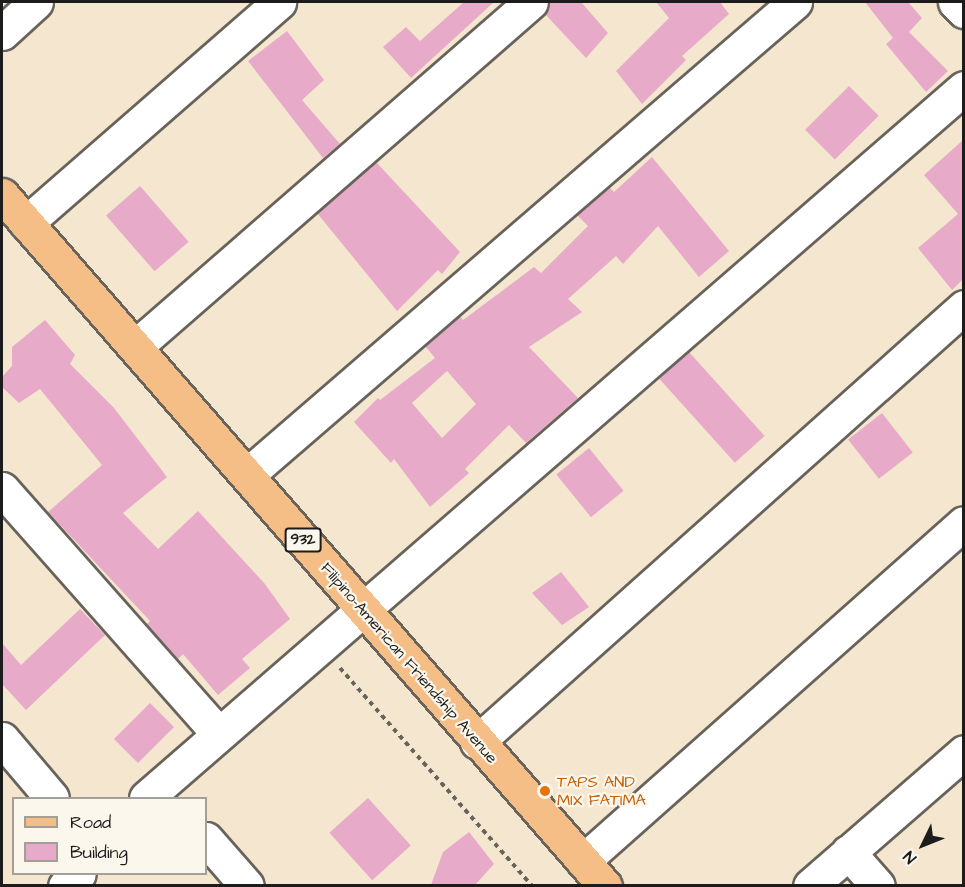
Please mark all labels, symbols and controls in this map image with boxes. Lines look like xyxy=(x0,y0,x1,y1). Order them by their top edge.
road number: 932 xyxy=(284,528,322,552)
street label: Filipino-American Friendship Avenue xyxy=(317,559,501,767)
place label: TAPS AND MIX FATIMA xyxy=(557,772,646,810)
marker: TAPS AND MIX FATIMA xyxy=(538,784,552,798)
legend xyxy=(12,797,207,875)
text: Road xyxy=(70,810,111,835)
north arrow xyxy=(893,815,953,875)
text: Building xyxy=(70,840,128,865)
text: N xyxy=(898,846,921,868)

